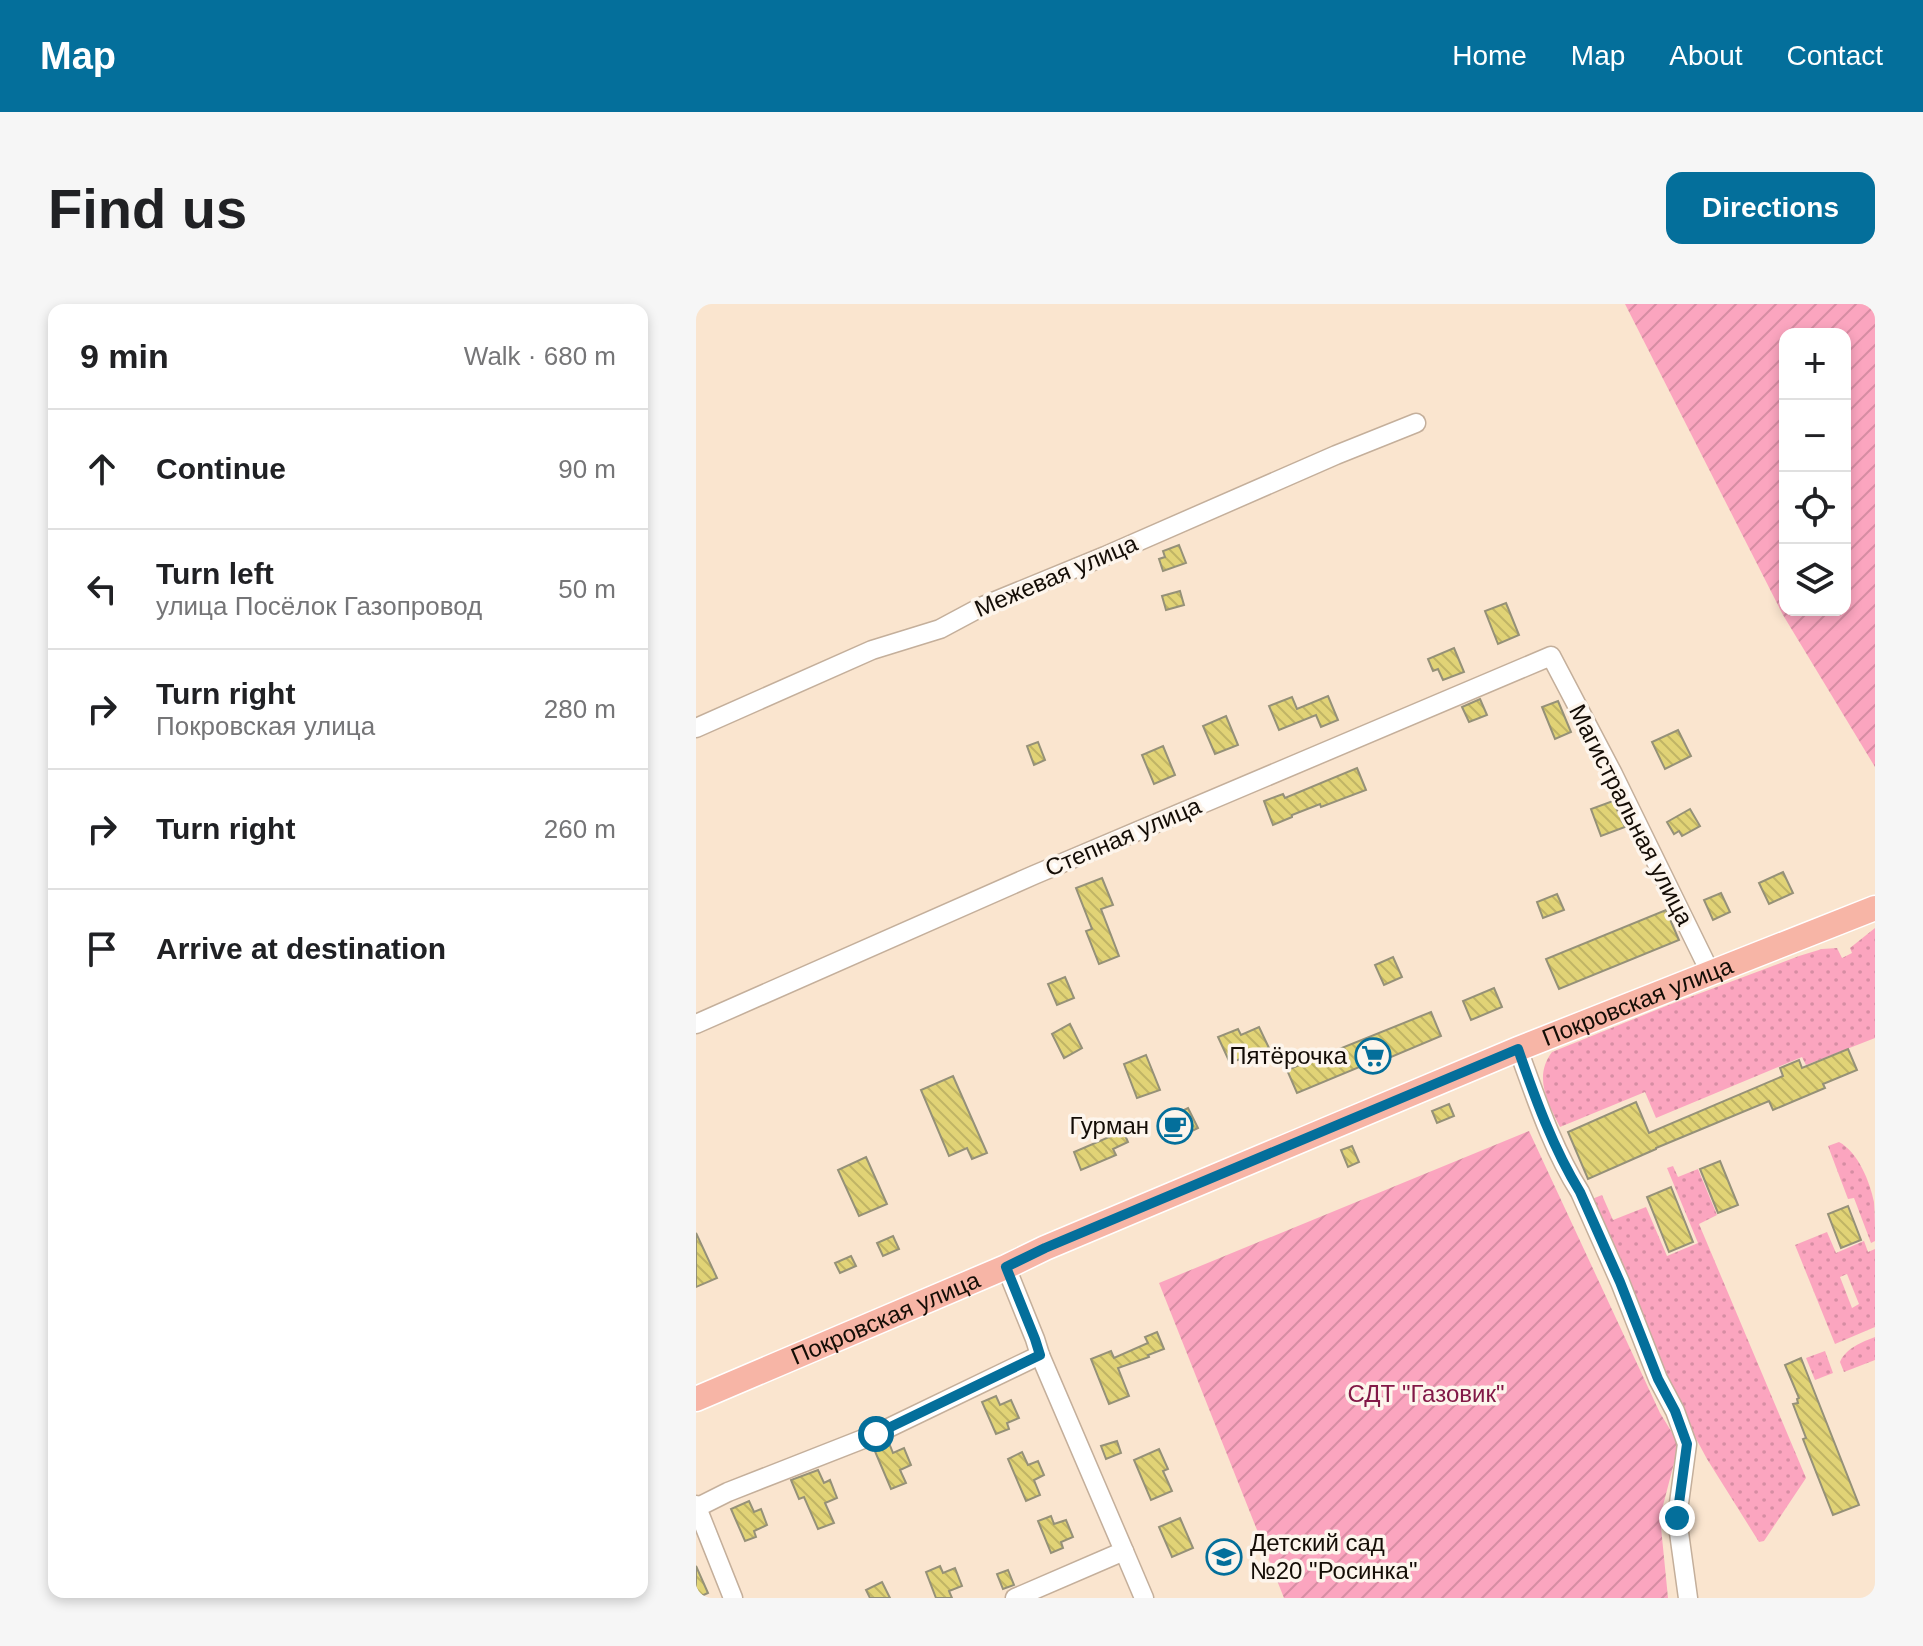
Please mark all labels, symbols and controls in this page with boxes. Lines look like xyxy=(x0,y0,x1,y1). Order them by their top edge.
text: Map xyxy=(40,35,116,77)
text: Home xyxy=(1452,40,1527,71)
text: Map xyxy=(1571,40,1625,71)
text: About xyxy=(1669,40,1743,71)
text: Contact xyxy=(1787,40,1883,71)
button: Directions xyxy=(1666,172,1875,244)
text: Find us xyxy=(48,177,247,240)
map controls xyxy=(1779,328,1851,616)
button: + xyxy=(1779,328,1851,400)
text: 9 min xyxy=(80,337,169,375)
text: Walk · 680 m xyxy=(464,341,616,371)
button: − xyxy=(1779,400,1851,472)
icon: ahead xyxy=(80,447,124,491)
text: Continue xyxy=(156,452,286,485)
text: 90 m xyxy=(558,454,616,484)
button: locate xyxy=(1779,472,1851,544)
street label: Межевая улица xyxy=(970,529,1142,622)
button: layers xyxy=(1779,544,1851,616)
text: Turn left xyxy=(156,557,274,590)
icon: left xyxy=(80,567,124,611)
text: 50 m xyxy=(558,574,616,604)
text: улица Посёлок Газопровод xyxy=(156,591,482,621)
text: Turn right xyxy=(156,677,295,710)
icon: right xyxy=(80,687,124,731)
text: 280 m xyxy=(544,694,616,724)
street label: Магистральная улица xyxy=(1564,700,1699,930)
text: Покровская улица xyxy=(156,711,375,741)
street label: Степная улица xyxy=(1041,791,1205,882)
icon: right xyxy=(80,807,124,851)
text: Turn right xyxy=(156,812,295,845)
text: 260 m xyxy=(544,814,616,844)
icon: arrive xyxy=(80,927,124,971)
text: Arrive at destination xyxy=(156,932,446,965)
street label: Покровская улица xyxy=(1538,951,1737,1051)
supermarket icon: Пятёрочка xyxy=(1354,1037,1392,1075)
place label: Пятёрочка xyxy=(1229,1042,1348,1069)
cafe icon: Гурман xyxy=(1156,1107,1194,1145)
place label: Гурман xyxy=(1069,1112,1149,1139)
street label: Покровская улица xyxy=(787,1266,984,1370)
park label: СДТ "Газовик" xyxy=(1348,1380,1504,1407)
route start xyxy=(858,1416,894,1452)
route end xyxy=(1659,1500,1695,1536)
place label: Детский сад №20 "Росинка" xyxy=(1250,1529,1417,1584)
school or university icon: Детский сад №20 "Росинка" xyxy=(1205,1538,1243,1576)

